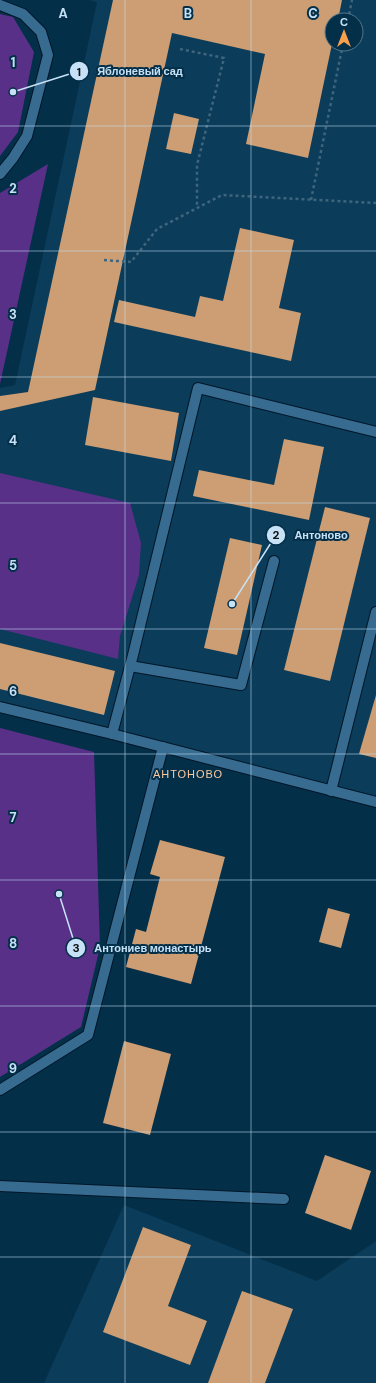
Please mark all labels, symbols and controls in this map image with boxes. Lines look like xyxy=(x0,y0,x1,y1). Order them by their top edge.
text: A xyxy=(58,5,68,22)
text: B xyxy=(184,5,192,22)
text: C xyxy=(308,5,318,22)
north arrow xyxy=(324,12,364,52)
text: С xyxy=(340,15,348,29)
text: 1 xyxy=(11,54,15,71)
callout: Яблоневый сад xyxy=(69,60,190,83)
text: 1 xyxy=(77,64,81,80)
text: Яблоневый сад xyxy=(97,64,183,78)
text: 2 xyxy=(9,180,17,197)
text: 3 xyxy=(9,306,17,323)
text: 4 xyxy=(9,432,17,449)
callout: Антоново xyxy=(266,524,356,547)
text: 2 xyxy=(273,527,280,543)
text: Антоново xyxy=(294,528,348,542)
text: 5 xyxy=(9,557,17,574)
text: 6 xyxy=(9,683,17,700)
district label: АНТОНОВО xyxy=(153,767,223,781)
text: 7 xyxy=(10,809,17,826)
text: 8 xyxy=(9,935,17,952)
callout: Антониев монастырь xyxy=(66,936,219,959)
text: 3 xyxy=(72,940,80,956)
text: Антониев монастырь xyxy=(94,941,212,955)
text: 9 xyxy=(9,1060,17,1077)

